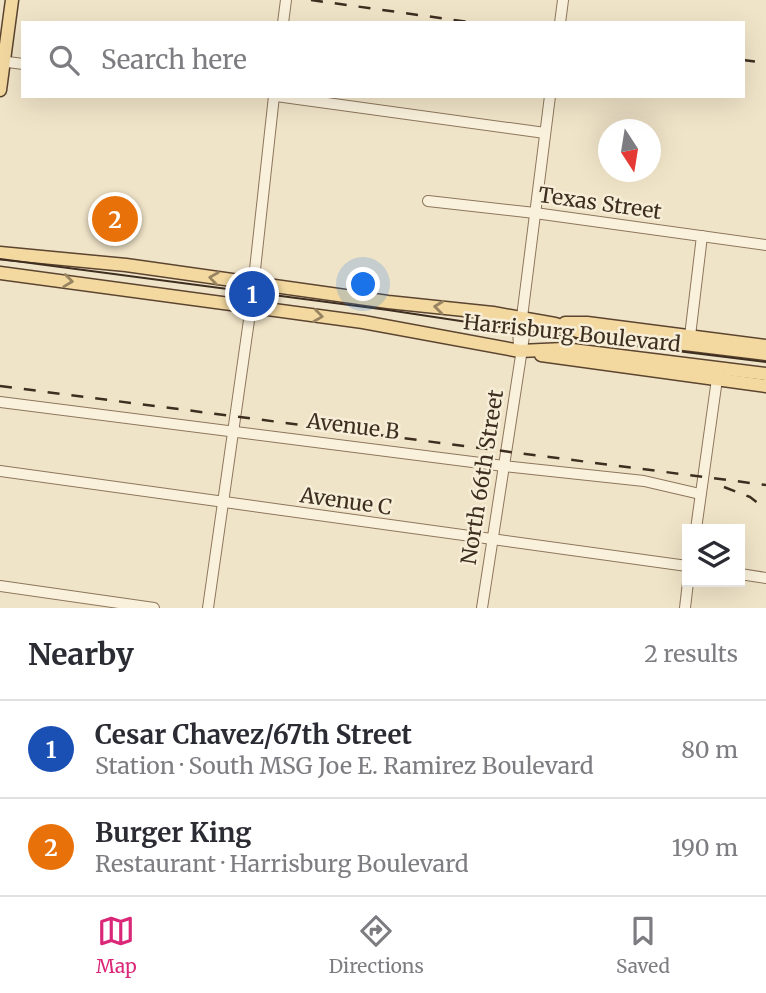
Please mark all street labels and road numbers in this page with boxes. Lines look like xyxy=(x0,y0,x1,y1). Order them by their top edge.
street label: Texas Street xyxy=(537,181,663,225)
street label: Harrisburg Boulevard xyxy=(462,308,682,358)
street label: North 66th Street xyxy=(455,388,509,566)
street label: Avenue B xyxy=(304,407,401,445)
street label: Avenue C xyxy=(297,481,394,521)

